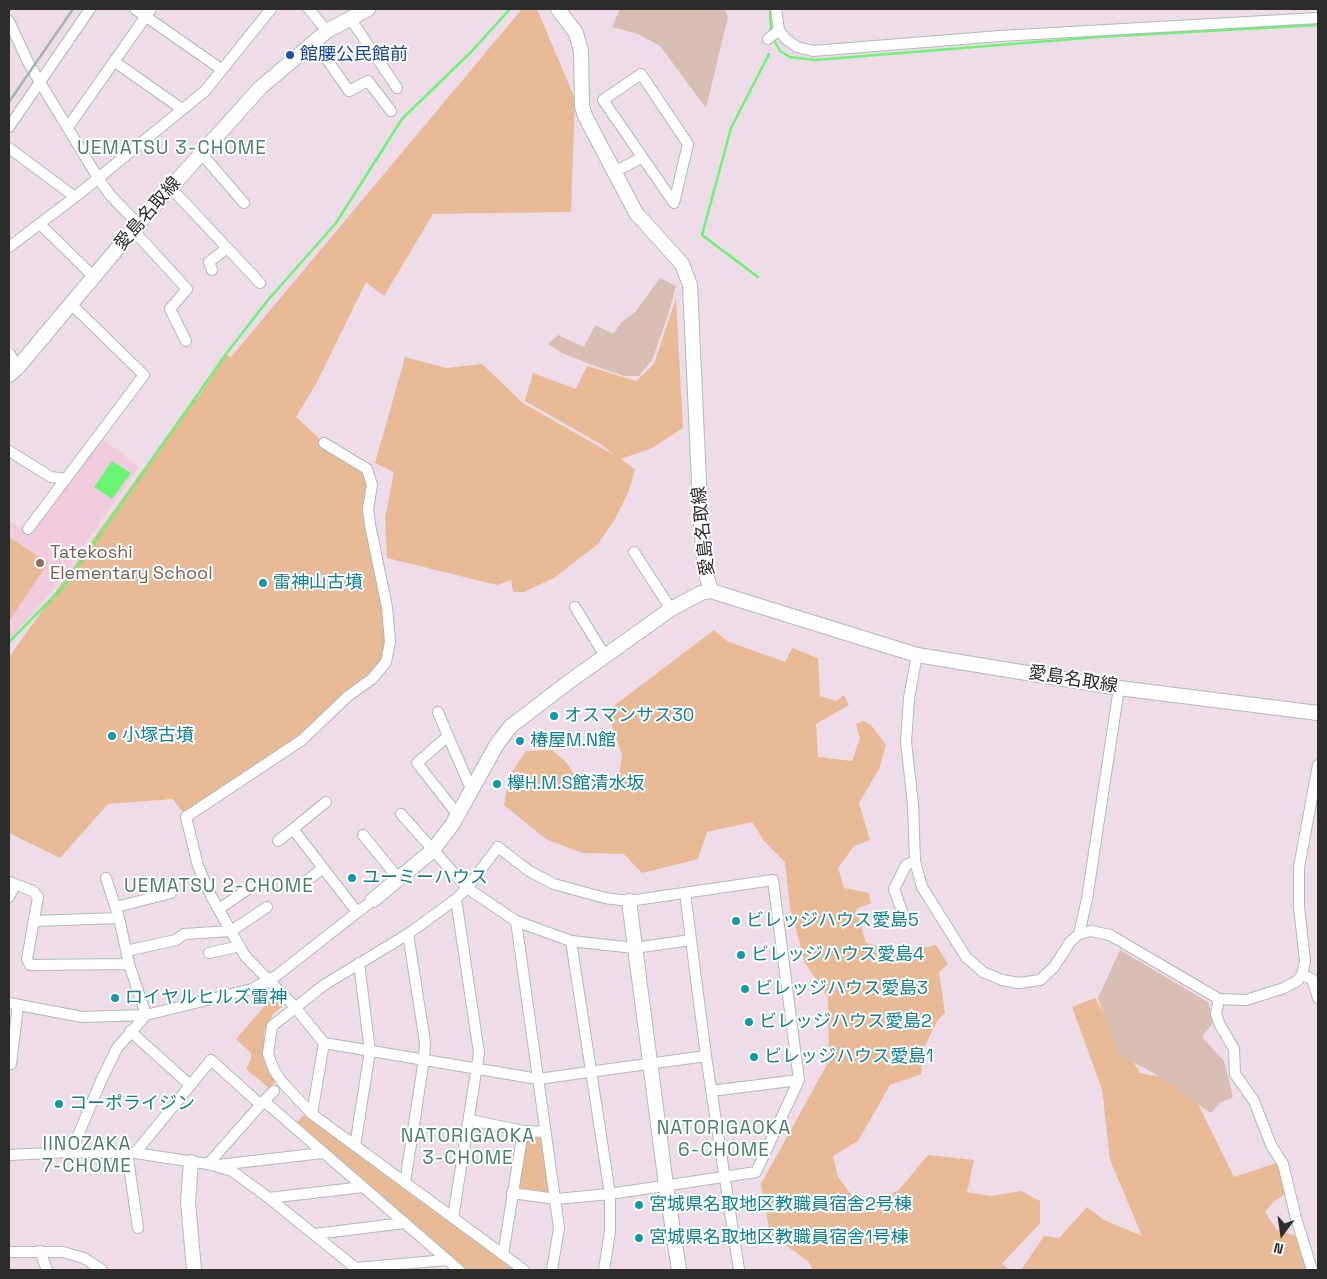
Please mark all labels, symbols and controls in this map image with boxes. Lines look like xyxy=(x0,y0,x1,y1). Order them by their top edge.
place label: 館腰公民館前 xyxy=(300,44,408,66)
marker: 館腰公民館前 xyxy=(284,49,296,61)
district label: UEMATSU 3-CHOME xyxy=(75,138,269,160)
street label: 愛島名取線 xyxy=(110,173,186,255)
street label: 愛島名取線 xyxy=(689,485,719,577)
place label: Tatekoshi Elementary School xyxy=(50,542,213,584)
marker: Tatekoshi Elementary School xyxy=(34,557,46,569)
place label: 雷神山古墳 xyxy=(273,572,363,594)
marker: 雷神山古墳 xyxy=(257,577,269,589)
street label: 愛島名取線 xyxy=(1027,662,1119,698)
place label: オスマンサス30 xyxy=(564,705,694,727)
marker: オスマンサス30 xyxy=(548,710,560,722)
place label: 小塚古墳 xyxy=(122,725,194,747)
marker: 小塚古墳 xyxy=(106,730,118,742)
place label: 椿屋M.N館 xyxy=(530,730,616,752)
marker: 椿屋M.N館 xyxy=(514,735,526,747)
place label: 欅H.M.S館清水坂 xyxy=(507,773,645,795)
marker: 欅H.M.S館清水坂 xyxy=(491,778,503,790)
place label: ユーミーハウス xyxy=(362,867,488,889)
marker: ユーミーハウス xyxy=(346,872,358,884)
district label: UEMATSU 2-CHOME xyxy=(122,876,316,898)
place label: ビレッジハウス愛島5 xyxy=(746,910,919,932)
marker: ビレッジハウス愛島5 xyxy=(730,915,742,927)
place label: ビレッジハウス愛島4 xyxy=(751,944,924,966)
marker: ビレッジハウス愛島4 xyxy=(735,949,747,961)
place label: ビレッジハウス愛島3 xyxy=(755,978,928,1000)
marker: ビレッジハウス愛島3 xyxy=(739,983,751,995)
place label: ロイヤルヒルズ雷神 xyxy=(125,987,287,1009)
marker: ロイヤルヒルズ雷神 xyxy=(109,992,121,1004)
place label: ビレッジハウス愛島2 xyxy=(759,1011,932,1033)
marker: ビレッジハウス愛島2 xyxy=(743,1016,755,1028)
place label: ビレッジハウス愛島1 xyxy=(764,1046,934,1068)
marker: ビレッジハウス愛島1 xyxy=(748,1051,760,1063)
place label: コーポライジン xyxy=(69,1093,195,1115)
marker: コーポライジン xyxy=(53,1098,65,1110)
district label: NATORIGAOKA 6-CHOME xyxy=(655,1118,793,1162)
district label: NATORIGAOKA 3-CHOME xyxy=(399,1126,537,1170)
district label: IINOZAKA 7-CHOME xyxy=(41,1134,133,1178)
place label: 宮城県名取地区教職員宿舎2号棟 xyxy=(649,1194,912,1216)
marker: 宮城県名取地区教職員宿舎2号棟 xyxy=(633,1199,645,1211)
north arrow xyxy=(1257,1209,1307,1259)
place label: 宮城県名取地区教職員宿舎1号棟 xyxy=(649,1227,909,1249)
marker: 宮城県名取地区教職員宿舎1号棟 xyxy=(633,1232,645,1244)
text: N xyxy=(1272,1239,1285,1258)

